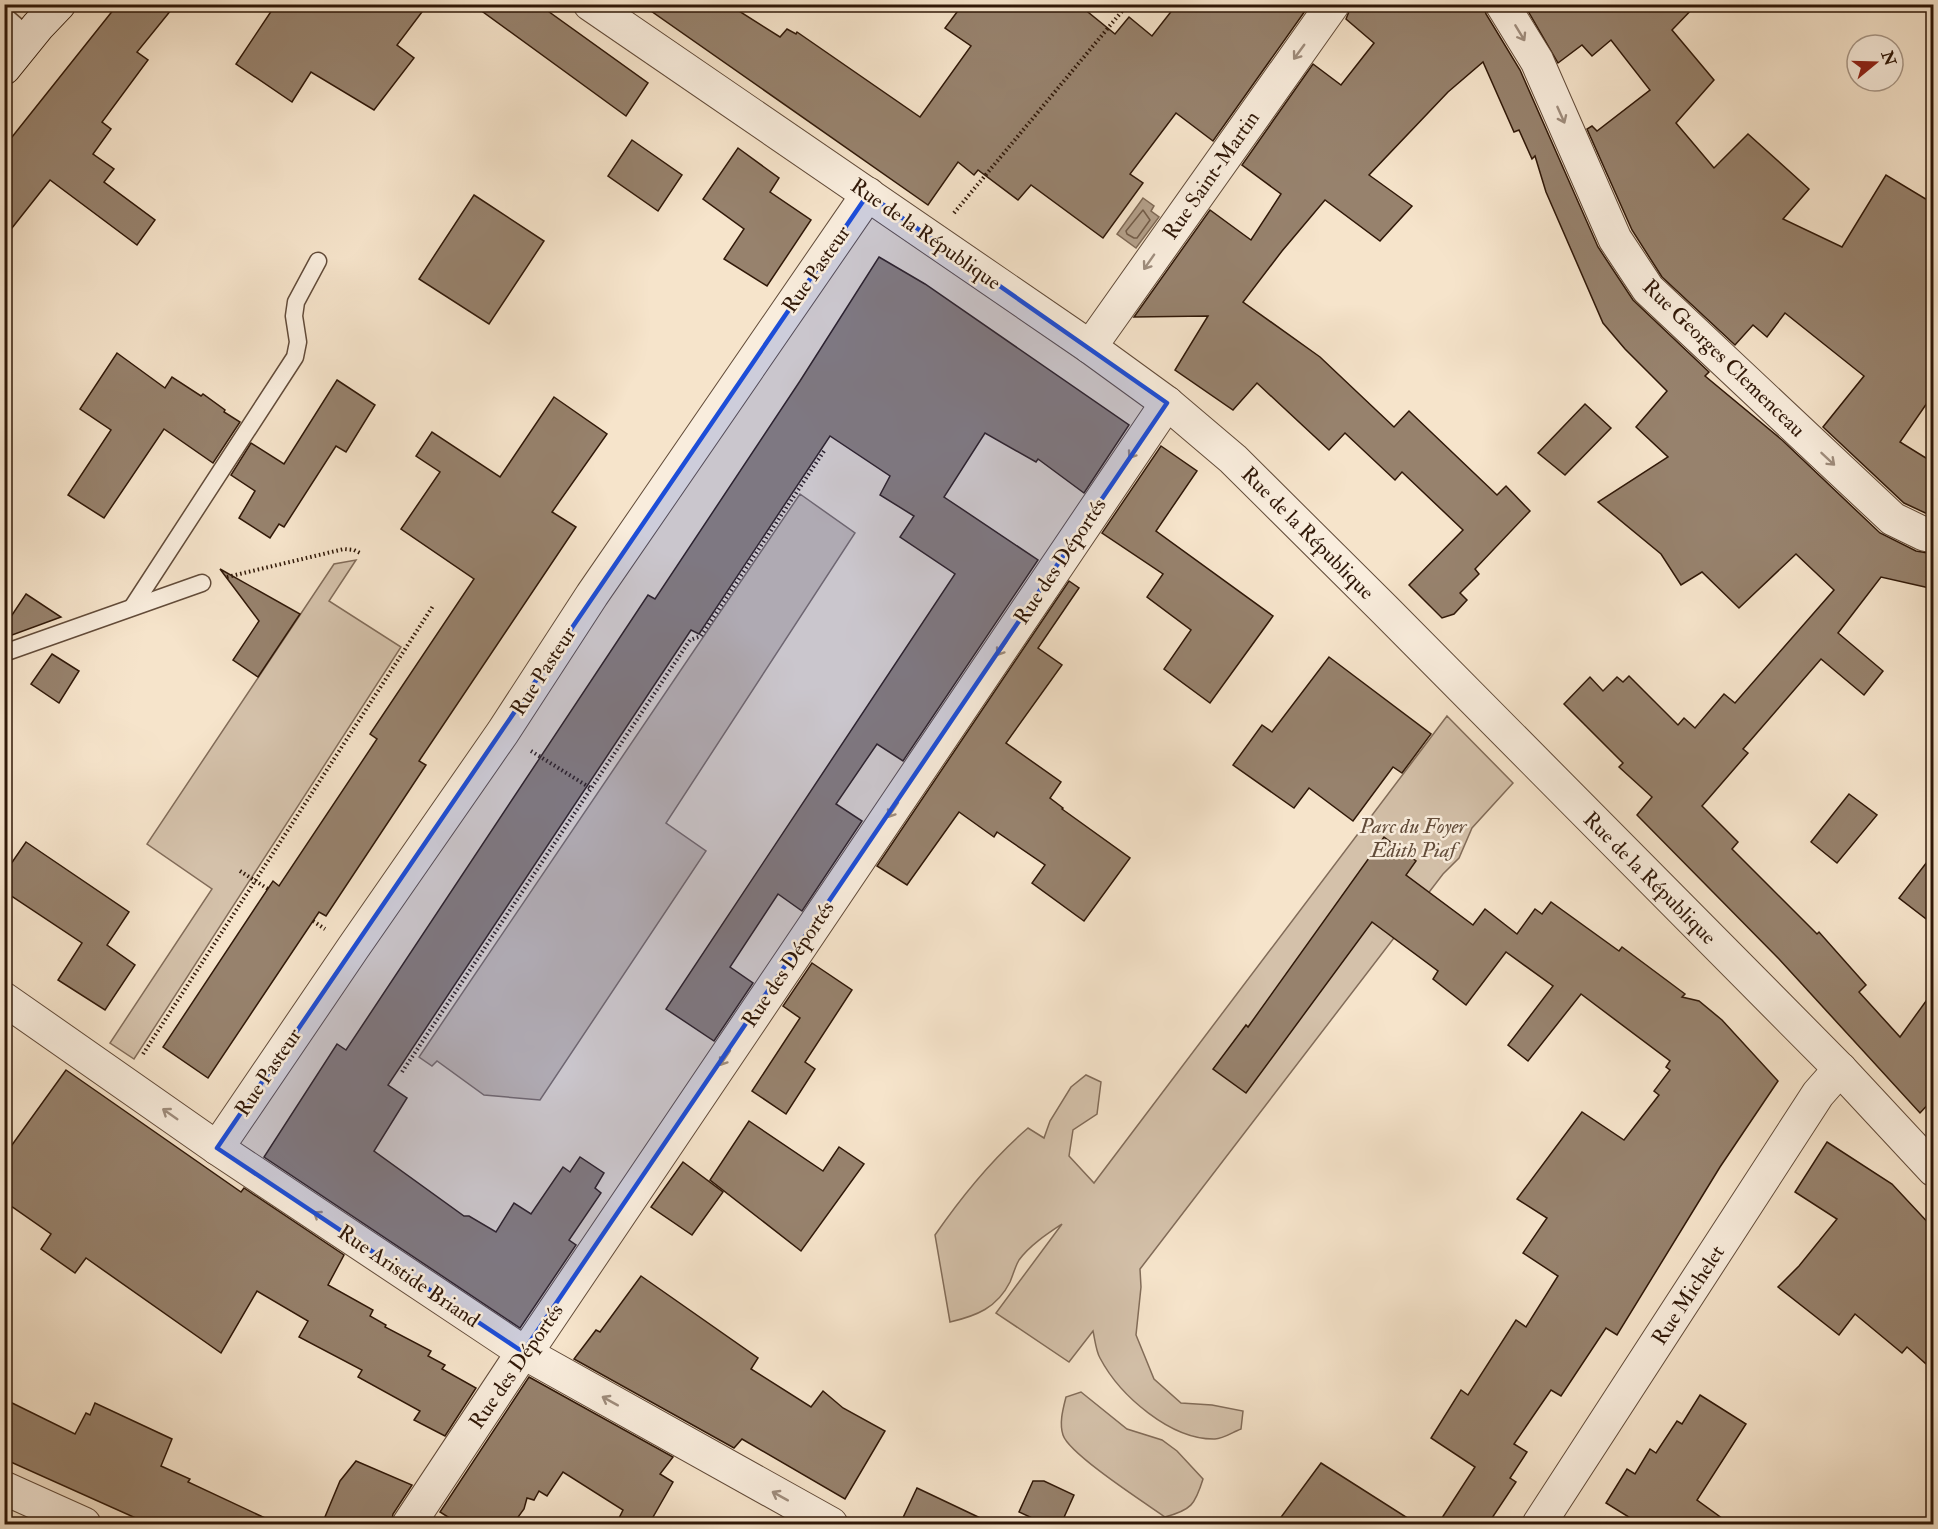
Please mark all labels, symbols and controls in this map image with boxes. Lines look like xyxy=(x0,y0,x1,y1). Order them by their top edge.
one-way arrow xyxy=(1514,24,1526,41)
north arrow xyxy=(1845,33,1905,93)
one-way arrow xyxy=(1292,43,1305,59)
text: N xyxy=(1876,47,1900,69)
one-way arrow xyxy=(1556,105,1568,123)
street label: Rue Saint-Martin xyxy=(1157,106,1266,245)
street label: Rue de la République xyxy=(845,172,1006,296)
street label: Rue Pasteur xyxy=(776,220,856,318)
one-way arrow xyxy=(1143,254,1155,270)
street label: Rue Georges Clemenceau xyxy=(1637,274,1811,443)
one-way arrow xyxy=(1128,443,1140,459)
one-way arrow xyxy=(1821,452,1836,466)
street label: Rue de la République xyxy=(1235,461,1380,606)
street label: Rue des Déportés xyxy=(1008,493,1113,630)
street label: Rue Pasteur xyxy=(505,622,582,721)
one-way arrow xyxy=(995,639,1007,656)
one-way arrow xyxy=(886,801,899,818)
street label: Rue de la République xyxy=(1577,806,1722,951)
park label: Parc du Foyer Edith Piaf xyxy=(1359,813,1468,864)
street label: Rue des Déportés xyxy=(736,896,841,1033)
street label: Rue Pasteur xyxy=(229,1023,308,1122)
one-way arrow xyxy=(719,1050,731,1066)
one-way arrow xyxy=(162,1108,178,1120)
one-way arrow xyxy=(313,1211,330,1224)
street label: Rue Aristide Briand xyxy=(333,1219,485,1334)
street label: Rue Michelet xyxy=(1646,1240,1731,1350)
street label: Rue des Déportés xyxy=(463,1298,570,1434)
one-way arrow xyxy=(602,1395,619,1407)
one-way arrow xyxy=(772,1490,789,1502)

